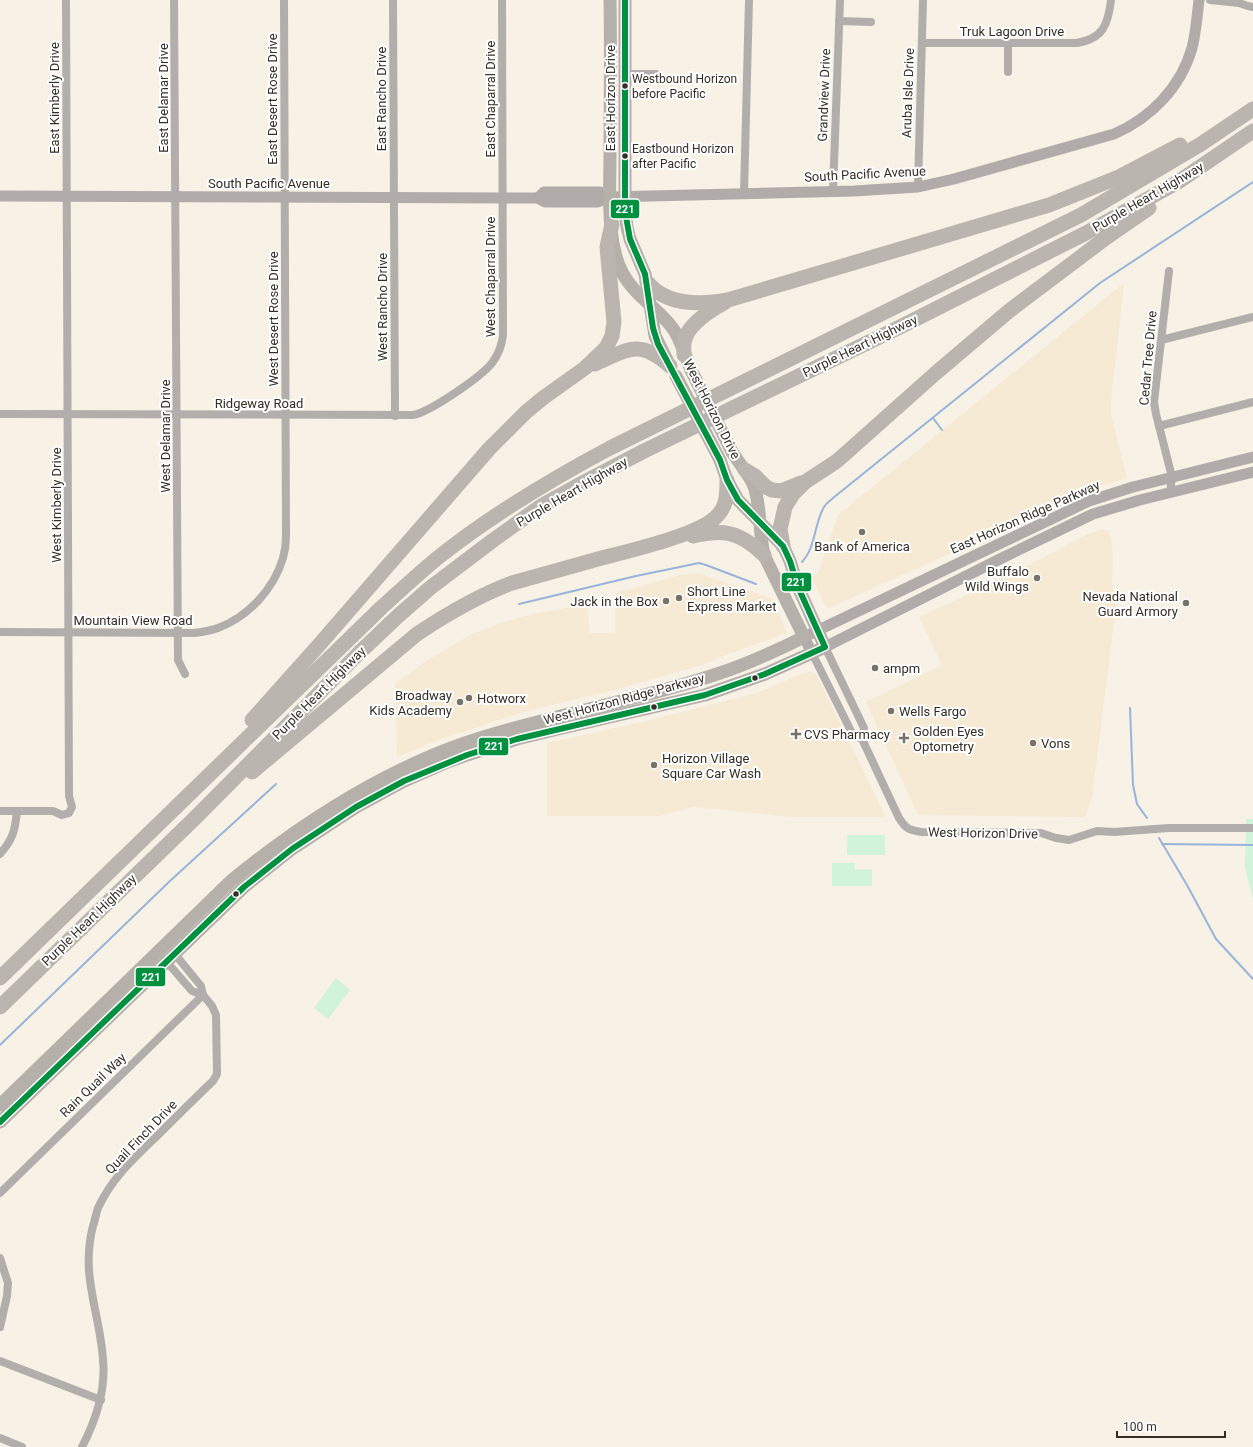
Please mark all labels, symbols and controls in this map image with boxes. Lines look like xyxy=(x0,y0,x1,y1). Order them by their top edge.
street label: Truk Lagoon Drive xyxy=(960,24,1064,39)
street label: East Desert Rose Drive xyxy=(265,33,280,165)
street label: East Chaparral Drive xyxy=(483,40,498,157)
street label: East Kimberly Drive xyxy=(47,42,62,154)
street label: East Delamar Drive xyxy=(156,43,171,153)
street label: East Horizon Drive xyxy=(603,45,618,151)
street label: East Rancho Drive xyxy=(374,47,389,151)
street label: Aruba Isle Drive xyxy=(899,47,917,138)
street label: Grandview Drive xyxy=(815,48,833,142)
place label: Westbound Horizon before Pacific xyxy=(632,72,737,101)
marker: Westbound Horizon before Pacific xyxy=(620,81,630,91)
place label: Eastbound Horizon after Pacific xyxy=(632,142,734,171)
marker: Eastbound Horizon after Pacific xyxy=(620,151,630,161)
street label: Purple Heart Highway xyxy=(1090,159,1206,235)
street label: South Pacific Avenue xyxy=(804,163,926,185)
street label: South Pacific Avenue xyxy=(208,176,330,191)
line badge: 221 xyxy=(610,199,640,219)
text: 221 xyxy=(616,203,634,216)
street label: West Chaparral Drive xyxy=(483,217,498,337)
street label: West Desert Rose Drive xyxy=(266,251,281,387)
street label: West Rancho Drive xyxy=(375,253,390,361)
street label: Cedar Tree Drive xyxy=(1136,310,1160,406)
street label: Purple Heart Highway xyxy=(800,312,920,380)
street label: West Horizon Drive xyxy=(680,357,744,462)
street label: West Delamar Drive xyxy=(158,379,173,493)
street label: Ridgeway Road xyxy=(215,396,303,411)
street label: West Kimberly Drive xyxy=(49,447,64,563)
street label: Purple Heart Highway xyxy=(514,454,630,530)
street label: East Horizon Ridge Parkway xyxy=(948,477,1102,557)
marker: Bank of America xyxy=(857,527,867,537)
place label: Bank of America xyxy=(814,539,910,554)
place label: Buffalo Wild Wings xyxy=(965,564,1029,594)
line badge: 221 xyxy=(781,572,812,592)
marker: Buffalo Wild Wings xyxy=(1032,573,1042,583)
text: 221 xyxy=(787,576,805,589)
place label: Short Line Express Market xyxy=(687,584,776,614)
place label: Nevada National Guard Armory xyxy=(1082,589,1178,619)
marker: Short Line Express Market xyxy=(674,593,684,603)
place label: Jack in the Box xyxy=(570,594,659,609)
marker: Jack in the Box xyxy=(661,596,671,606)
marker: Nevada National Guard Armory xyxy=(1181,598,1191,608)
street label: Mountain View Road xyxy=(73,613,193,628)
street label: Purple Heart Highway xyxy=(269,643,369,743)
place label: ampm xyxy=(883,661,920,676)
marker: ampm xyxy=(870,663,880,673)
street label: West Horizon Ridge Parkway xyxy=(542,670,706,728)
unlabelled marker xyxy=(750,673,760,683)
place label: Broadway Kids Academy xyxy=(369,688,452,718)
place label: Hotworx xyxy=(477,691,527,706)
marker: Hotworx xyxy=(464,693,474,703)
marker: Broadway Kids Academy xyxy=(455,697,465,707)
unlabelled marker xyxy=(649,702,659,712)
place label: Wells Fargo xyxy=(899,704,967,719)
marker: Wells Fargo xyxy=(886,706,896,716)
place label: Golden Eyes Optometry xyxy=(913,724,984,754)
place label: CVS Pharmacy xyxy=(804,727,890,742)
marker: CVS Pharmacy xyxy=(791,729,801,739)
marker: Golden Eyes Optometry xyxy=(898,732,910,744)
place label: Vons xyxy=(1041,736,1071,751)
line badge: 221 xyxy=(478,737,509,756)
marker: Vons xyxy=(1028,738,1038,748)
text: 221 xyxy=(485,740,503,753)
place label: Horizon Village Square Car Wash xyxy=(662,751,761,781)
marker: Horizon Village Square Car Wash xyxy=(649,760,659,770)
street label: West Horizon Drive xyxy=(928,825,1038,841)
street label: Purple Heart Highway xyxy=(39,871,139,969)
unlabelled marker xyxy=(231,889,241,899)
line badge: 221 xyxy=(135,967,166,987)
text: 221 xyxy=(142,971,160,984)
street label: Rain Quail Way xyxy=(57,1050,129,1120)
street label: Quail Finch Drive xyxy=(102,1097,180,1177)
scale bar xyxy=(1117,1413,1225,1439)
text: 100 m xyxy=(1123,1420,1157,1434)

